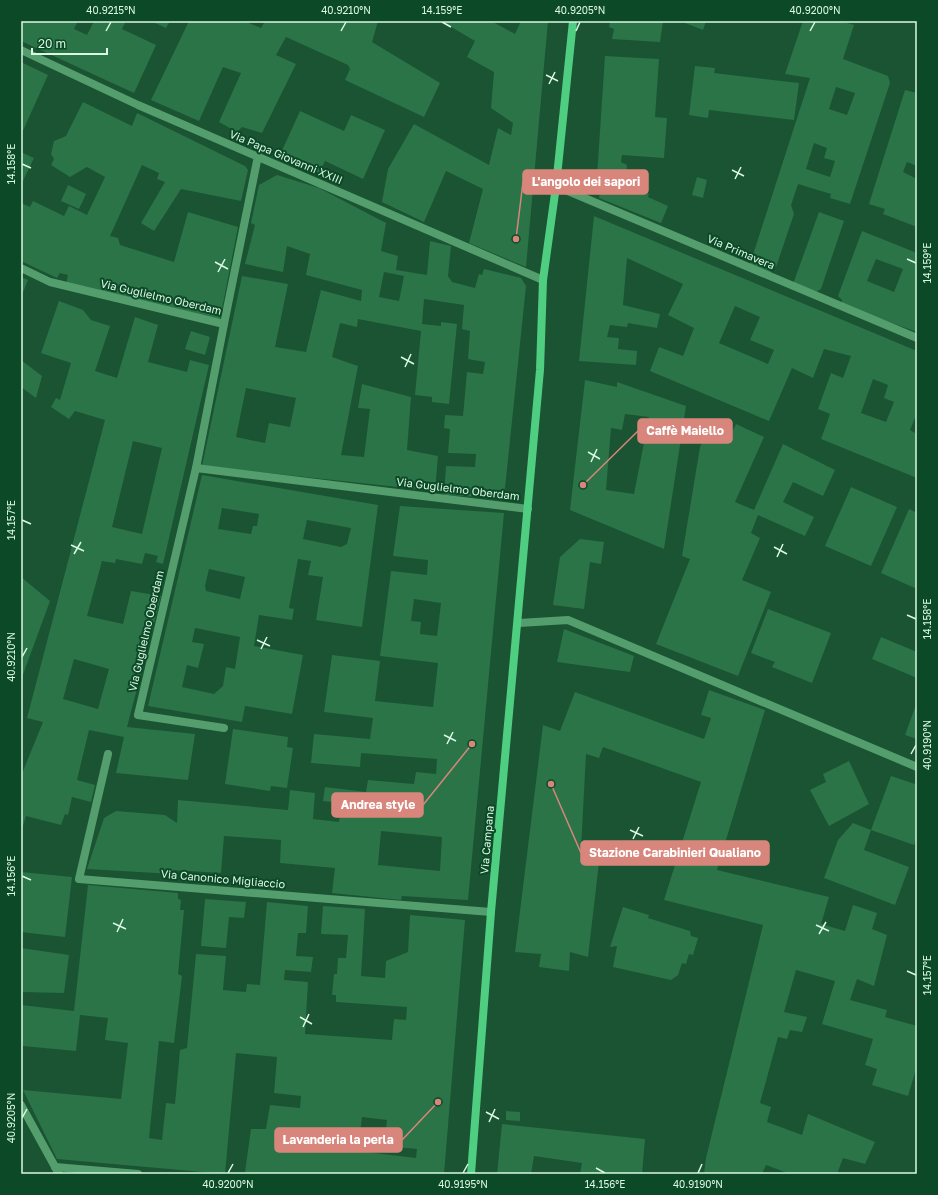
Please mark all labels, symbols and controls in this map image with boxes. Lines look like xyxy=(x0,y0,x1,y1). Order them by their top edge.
text: 40.9215°N xyxy=(86,4,136,16)
text: 40.9210°N xyxy=(321,4,371,16)
text: 14.159°E xyxy=(422,4,462,16)
text: 40.9205°N xyxy=(555,4,605,16)
text: 40.9200°N xyxy=(789,4,841,16)
scale bar xyxy=(32,30,107,56)
text: 20 m xyxy=(38,36,66,51)
street label: Via Papa Giovanni XXIII xyxy=(228,127,345,186)
text: 14.158°E xyxy=(5,144,17,184)
callout: L'angolo dei sapori xyxy=(523,170,648,194)
text: L'angolo dei sapori xyxy=(532,174,640,189)
street label: Via Primavera xyxy=(705,231,777,272)
text: 14.159°E xyxy=(921,243,933,283)
street label: Via Guglielmo Oberdam xyxy=(99,276,223,317)
callout: Caffè Maiello xyxy=(638,419,732,443)
text: Caffè Maiello xyxy=(646,423,724,438)
street label: Via Guglielmo Oberdam xyxy=(396,474,520,503)
text: 14.157°E xyxy=(5,500,17,540)
street label: Via Guglielmo Oberdam xyxy=(125,569,166,693)
text: 14.158°E xyxy=(921,599,933,639)
text: 40.9210°N xyxy=(5,632,17,682)
text: 40.9190°N xyxy=(921,720,933,770)
callout: Andrea style xyxy=(332,793,423,817)
text: Andrea style xyxy=(341,797,415,812)
street label: Via Campana xyxy=(477,805,496,875)
callout: Stazione Carabinieri Qualiano xyxy=(581,841,769,865)
text: Stazione Carabinieri Qualiano xyxy=(589,845,761,860)
text: 14.156°E xyxy=(5,856,17,896)
street label: Via Canonico Migliaccio xyxy=(160,867,286,890)
text: 14.157°E xyxy=(921,955,933,995)
text: 40.9205°N xyxy=(5,1093,17,1143)
callout: Lavanderia la perla xyxy=(275,1128,402,1152)
text: Lavanderia la perla xyxy=(282,1132,394,1147)
text: 40.9200°N xyxy=(202,1178,254,1190)
text: 40.9195°N xyxy=(438,1178,488,1190)
text: 14.156°E xyxy=(585,1178,625,1190)
text: 40.9190°N xyxy=(673,1178,723,1190)

